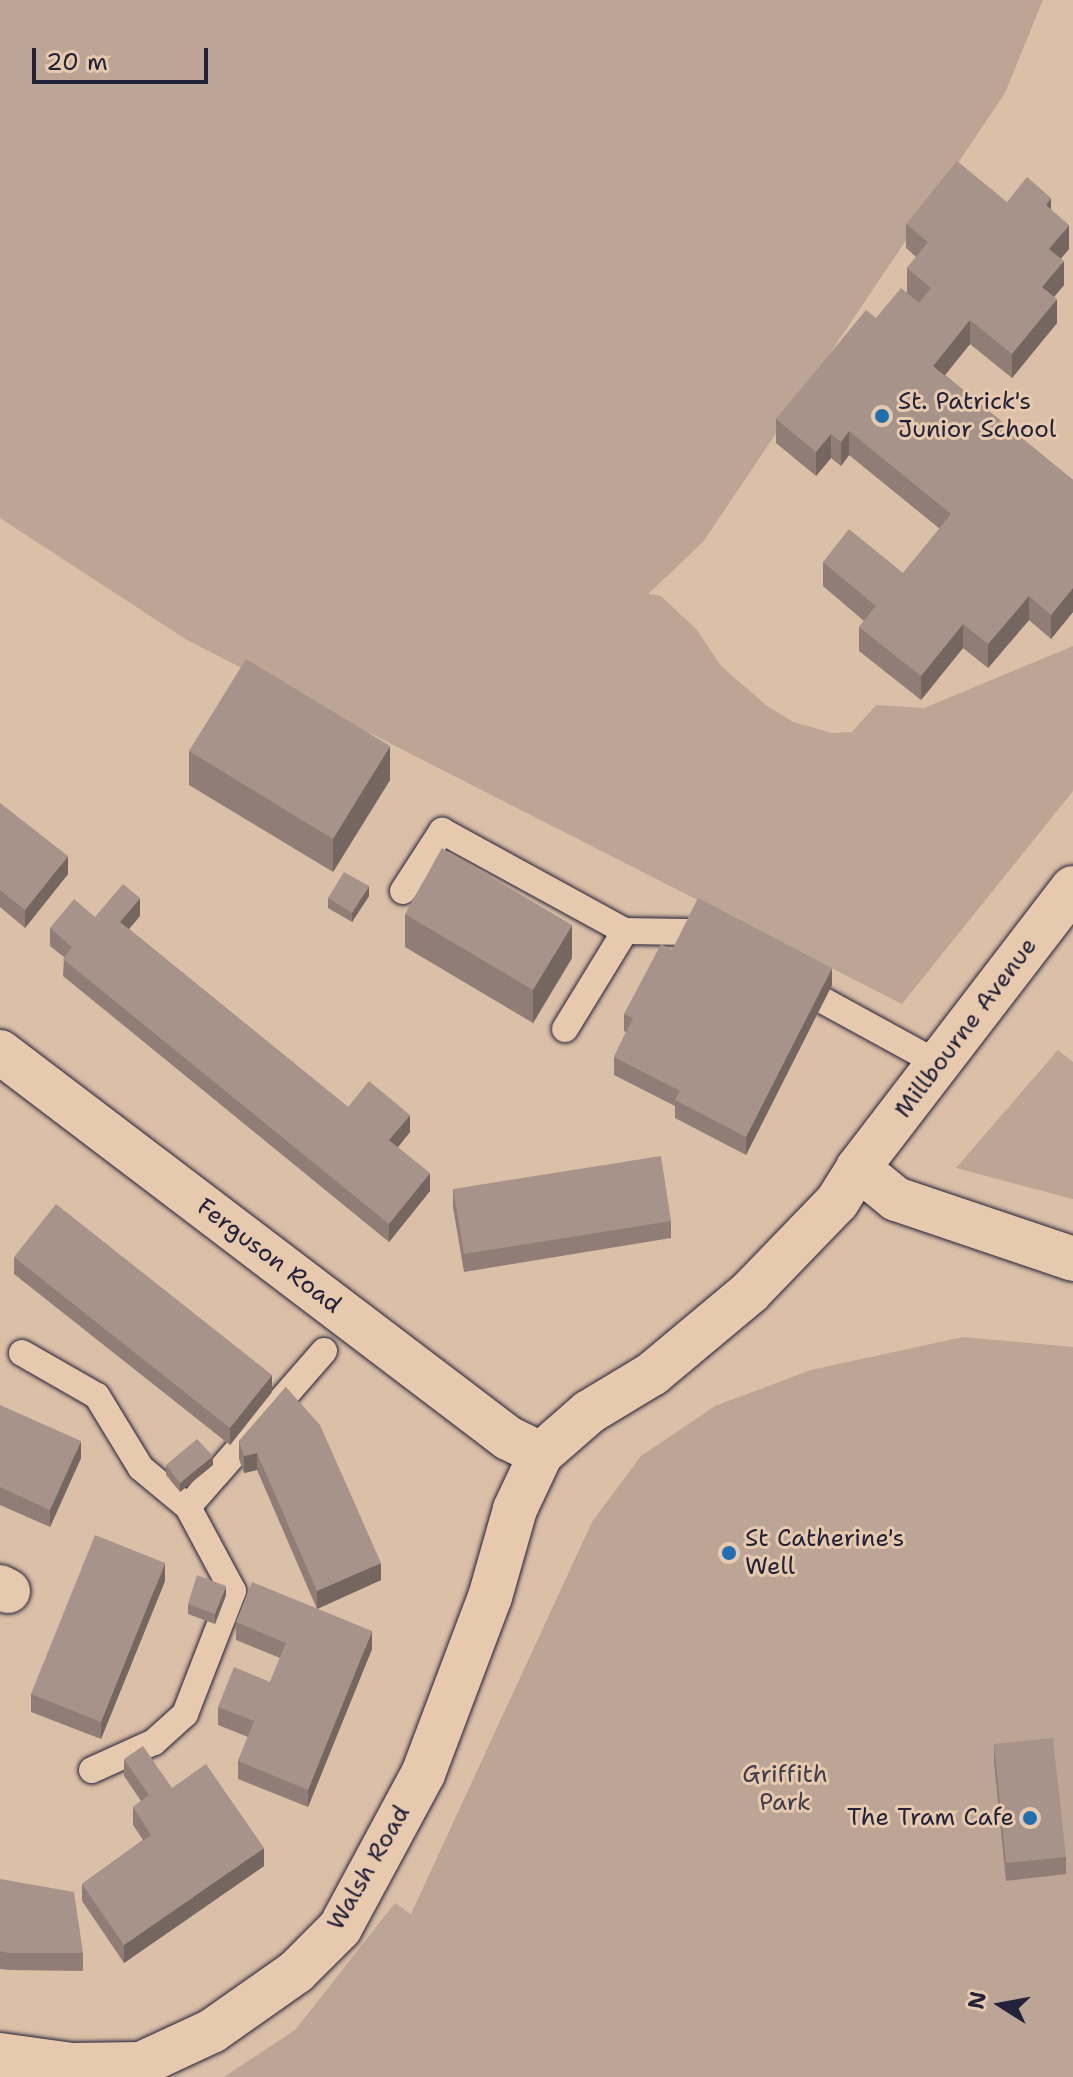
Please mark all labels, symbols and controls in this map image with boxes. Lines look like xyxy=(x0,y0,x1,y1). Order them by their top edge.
scale bar xyxy=(36,32,212,82)
text: 20 m xyxy=(46,46,108,78)
place label: St. Patrick's Junior School xyxy=(898,388,1056,444)
marker: St. Patrick's Junior School xyxy=(873,407,891,425)
street label: Millbourne Avenue xyxy=(889,932,1043,1124)
street label: Ferguson Road xyxy=(191,1192,347,1320)
place label: St Catherine's Well xyxy=(745,1525,904,1581)
marker: St Catherine's Well xyxy=(720,1544,738,1562)
park label: Griffith Park xyxy=(742,1761,828,1817)
street label: Walsh Road xyxy=(322,1801,416,1935)
place label: The Tram Cafe xyxy=(847,1804,1014,1832)
marker: The Tram Cafe xyxy=(1021,1809,1039,1827)
north arrow xyxy=(961,1965,1041,2045)
text: N xyxy=(961,1989,993,2012)

